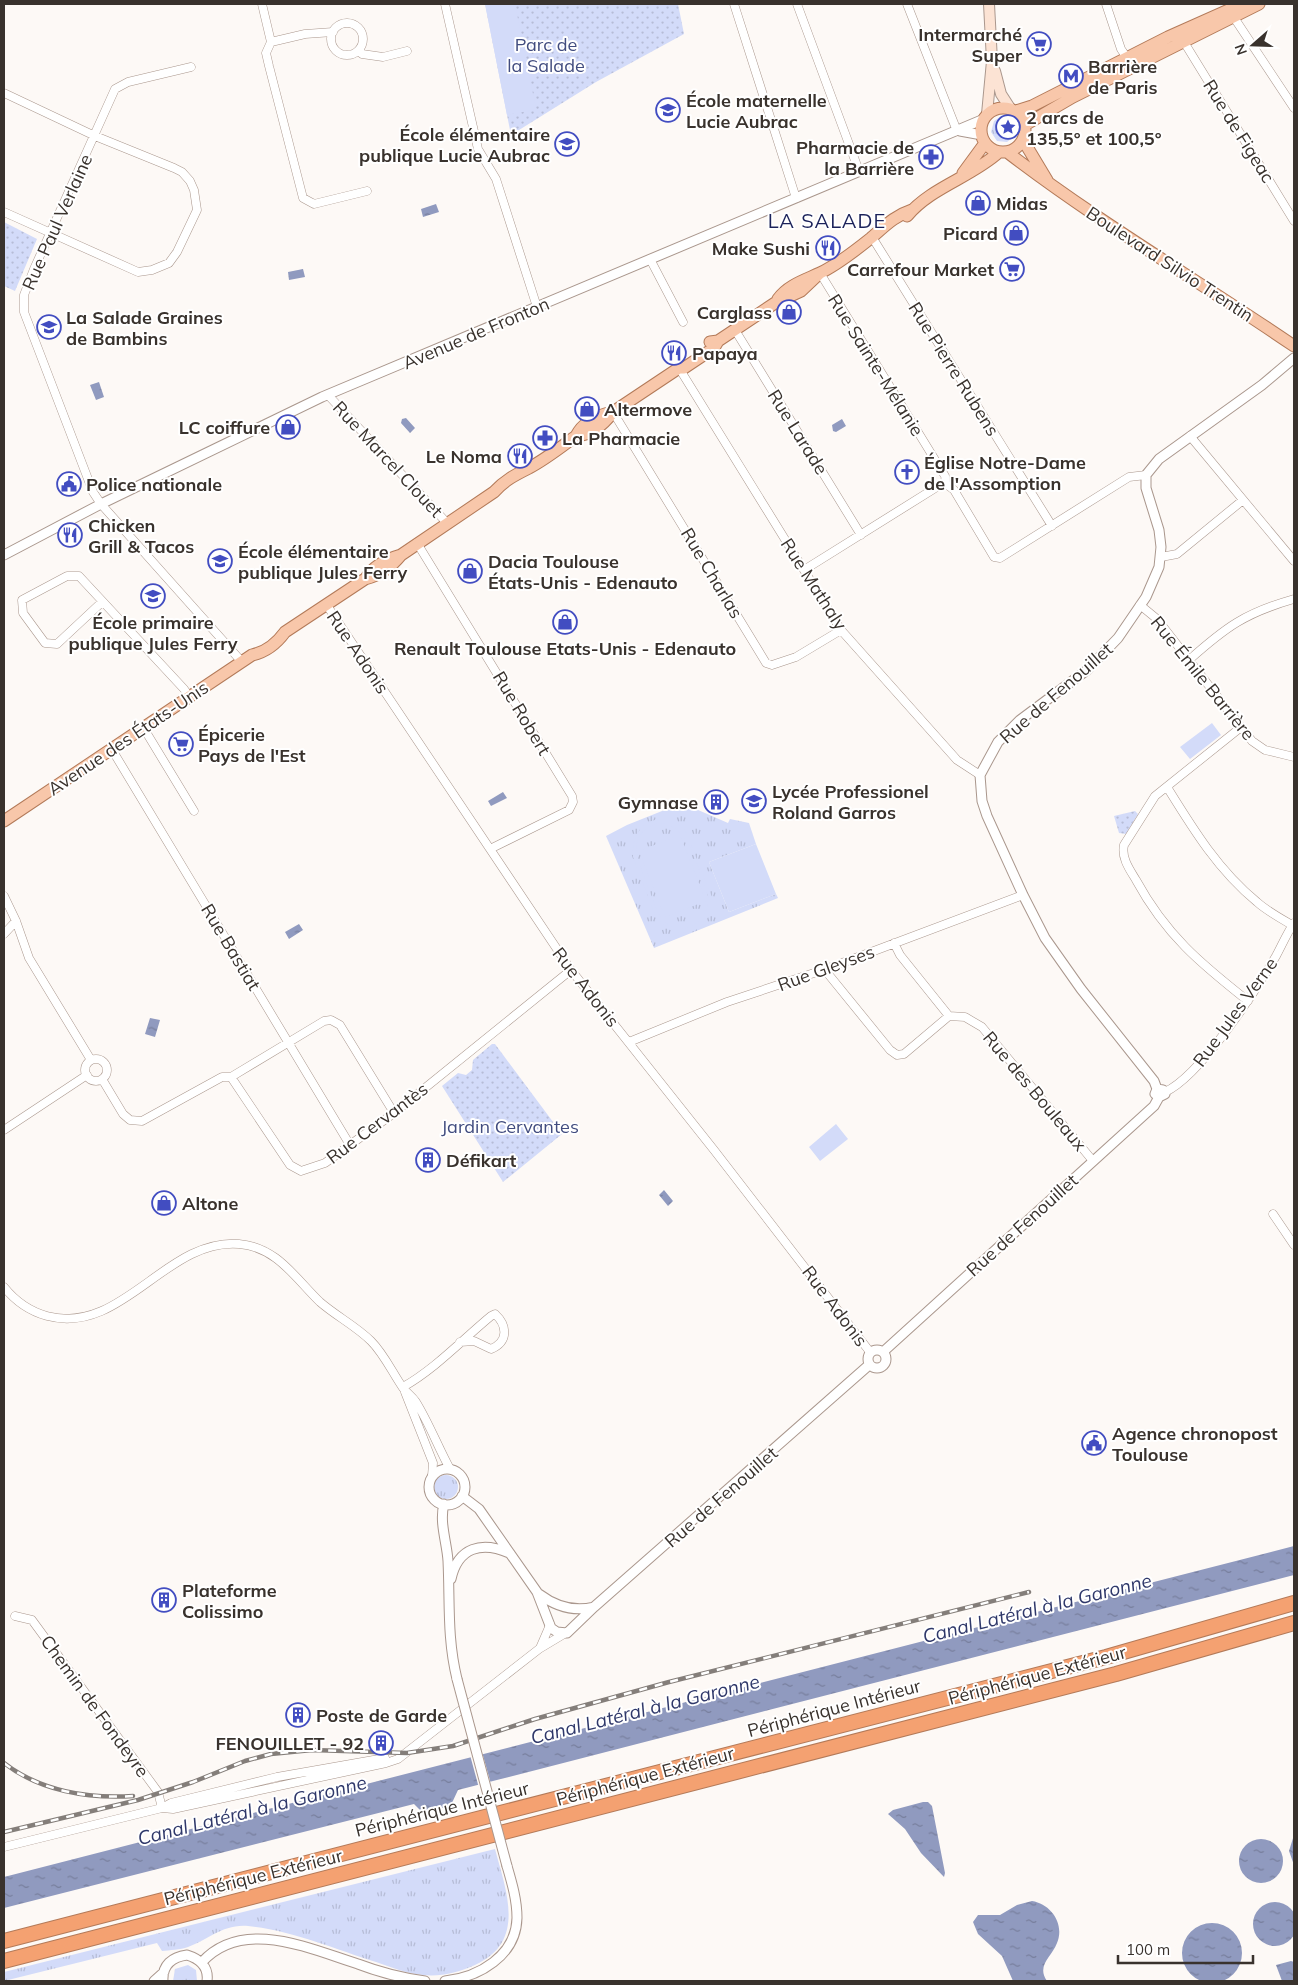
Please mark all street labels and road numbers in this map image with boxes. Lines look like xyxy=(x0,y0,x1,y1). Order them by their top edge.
street label: Rue de Figeac xyxy=(1198,75,1280,187)
street label: Rue Paul Verlaine xyxy=(17,150,97,294)
street label: Boulevard Silvio Trentin xyxy=(1082,201,1258,327)
street label: Rue Sainte-Mélanie xyxy=(823,290,929,440)
street label: Avenue de Fronton xyxy=(399,292,553,374)
street label: Rue Pierre Rubens xyxy=(904,298,1004,440)
street label: Rue Larade xyxy=(763,385,833,479)
street label: Rue Marcel Clouet xyxy=(328,396,448,522)
street label: Rue Charlas xyxy=(676,524,748,622)
street label: Rue Mathaly xyxy=(776,534,852,635)
street label: Rue Adonis xyxy=(322,606,394,698)
street label: Rue Émile Barrière xyxy=(1146,611,1260,745)
street label: Rue de Fenouillet xyxy=(995,638,1117,748)
street label: Rue Robert xyxy=(488,667,556,759)
street label: Avenue des États-Unis xyxy=(43,676,213,800)
street label: Rue Bastiat xyxy=(196,900,266,994)
street label: Rue Gleyses xyxy=(774,940,878,996)
street label: Rue Adonis xyxy=(548,942,624,1032)
street label: Rue Jules Verne xyxy=(1188,953,1282,1071)
street label: Rue des Bouleaux xyxy=(978,1026,1092,1156)
street label: Rue Cervantès xyxy=(322,1077,433,1169)
street label: Rue de Fenouillet xyxy=(961,1169,1083,1281)
street label: Rue Adonis xyxy=(797,1261,873,1351)
street label: Rue de Fenouillet xyxy=(660,1442,782,1552)
street label: Chemin de Fondeyre xyxy=(36,1630,154,1782)
street label: Périphérique Extérieur xyxy=(945,1640,1129,1710)
street label: Périphérique Intérieur xyxy=(745,1674,924,1742)
street label: Périphérique Extérieur xyxy=(553,1741,737,1811)
street label: Périphérique Intérieur xyxy=(353,1776,532,1842)
street label: Périphérique Extérieur xyxy=(161,1844,345,1910)

